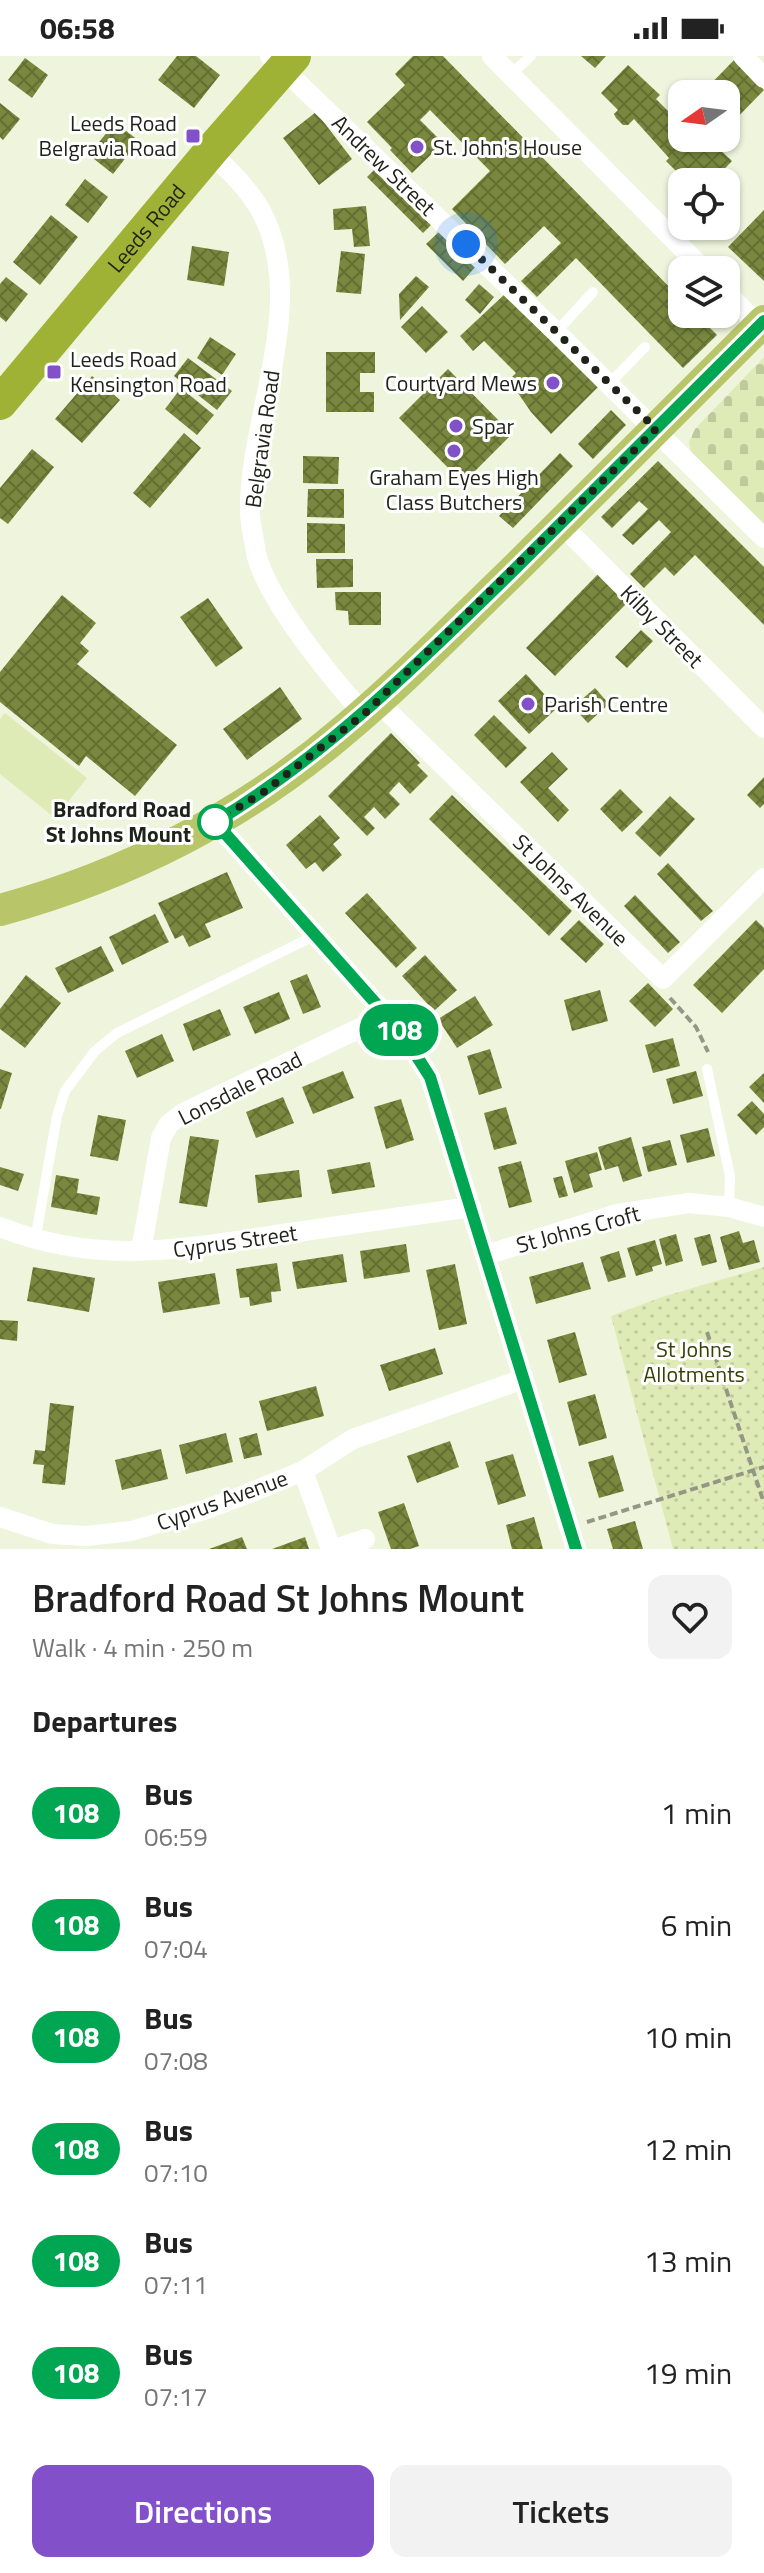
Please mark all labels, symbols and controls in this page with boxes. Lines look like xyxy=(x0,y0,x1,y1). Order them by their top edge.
text: 06:58 xyxy=(40,5,115,51)
north arrow xyxy=(668,80,740,152)
map controls xyxy=(668,80,740,328)
place label: Leeds Road Belgravia Road xyxy=(39,106,177,165)
street label: Andrew Street xyxy=(324,106,444,224)
marker: Leeds Road Belgravia Road xyxy=(184,127,202,145)
place label: St. John's House xyxy=(433,130,582,164)
marker: St. John's House xyxy=(408,138,426,156)
button: locate xyxy=(668,168,740,240)
street label: Leeds Road xyxy=(99,176,194,280)
your location xyxy=(446,224,486,264)
button: layers xyxy=(668,256,740,328)
place label: Leeds Road Kensington Road xyxy=(70,342,227,401)
marker: Leeds Road Kensington Road xyxy=(45,363,63,381)
place label: Courtyard Mews xyxy=(385,366,537,400)
street label: Belgravia Road xyxy=(236,368,288,510)
marker: Courtyard Mews xyxy=(544,374,562,392)
place label: Spar xyxy=(472,409,515,443)
marker: Spar xyxy=(447,417,465,435)
marker: Graham Eyes High Class Butchers xyxy=(445,442,463,460)
place label: Graham Eyes High Class Butchers xyxy=(369,460,539,519)
street label: Kilby Street xyxy=(613,577,712,676)
place label: Parish Centre xyxy=(544,687,668,721)
marker: Parish Centre xyxy=(519,695,537,713)
place label: Bradford Road St Johns Mount xyxy=(46,792,191,851)
marker: Bradford Road St Johns Mount xyxy=(198,805,232,839)
street label: St Johns Avenue xyxy=(505,826,637,954)
line badge: 108 xyxy=(353,1004,445,1056)
text: 108 xyxy=(375,1008,423,1051)
street label: Lonsdale Road xyxy=(172,1042,308,1134)
street label: St Johns Croft xyxy=(512,1196,644,1262)
street label: Cyprus Street xyxy=(171,1215,299,1267)
park label: St Johns Allotments xyxy=(643,1332,745,1391)
street label: Cyprus Avenue xyxy=(152,1461,292,1539)
text: Bradford Road St Johns Mount xyxy=(32,1569,524,1627)
button: heart xyxy=(648,1575,732,1659)
text: Walk · 4 min · 250 m xyxy=(32,1628,253,1667)
text: Departures xyxy=(32,1698,177,1744)
text: Bus xyxy=(144,1771,193,1817)
text: 1 min xyxy=(661,1790,732,1836)
text: 108 xyxy=(52,1791,100,1834)
text: 06:59 xyxy=(144,1817,208,1856)
text: Bus xyxy=(144,1883,193,1929)
text: 6 min xyxy=(661,1902,732,1948)
text: 108 xyxy=(52,1903,100,1946)
text: 07:04 xyxy=(144,1929,208,1968)
text: Bus xyxy=(144,1995,193,2041)
text: 10 min xyxy=(644,2014,732,2060)
text: 108 xyxy=(52,2015,100,2058)
text: 07:08 xyxy=(144,2041,208,2080)
text: Bus xyxy=(144,2107,193,2153)
text: 12 min xyxy=(644,2126,732,2172)
text: 108 xyxy=(52,2127,100,2170)
text: 07:10 xyxy=(144,2153,208,2192)
text: Bus xyxy=(144,2219,193,2265)
text: 13 min xyxy=(644,2238,732,2284)
text: 108 xyxy=(52,2239,100,2282)
text: 07:11 xyxy=(144,2265,208,2304)
text: Bus xyxy=(144,2331,193,2377)
text: 19 min xyxy=(644,2350,732,2396)
text: 108 xyxy=(52,2351,100,2394)
text: 07:17 xyxy=(144,2377,208,2416)
button: Directions xyxy=(32,2465,374,2557)
button: Tickets xyxy=(390,2465,732,2557)

